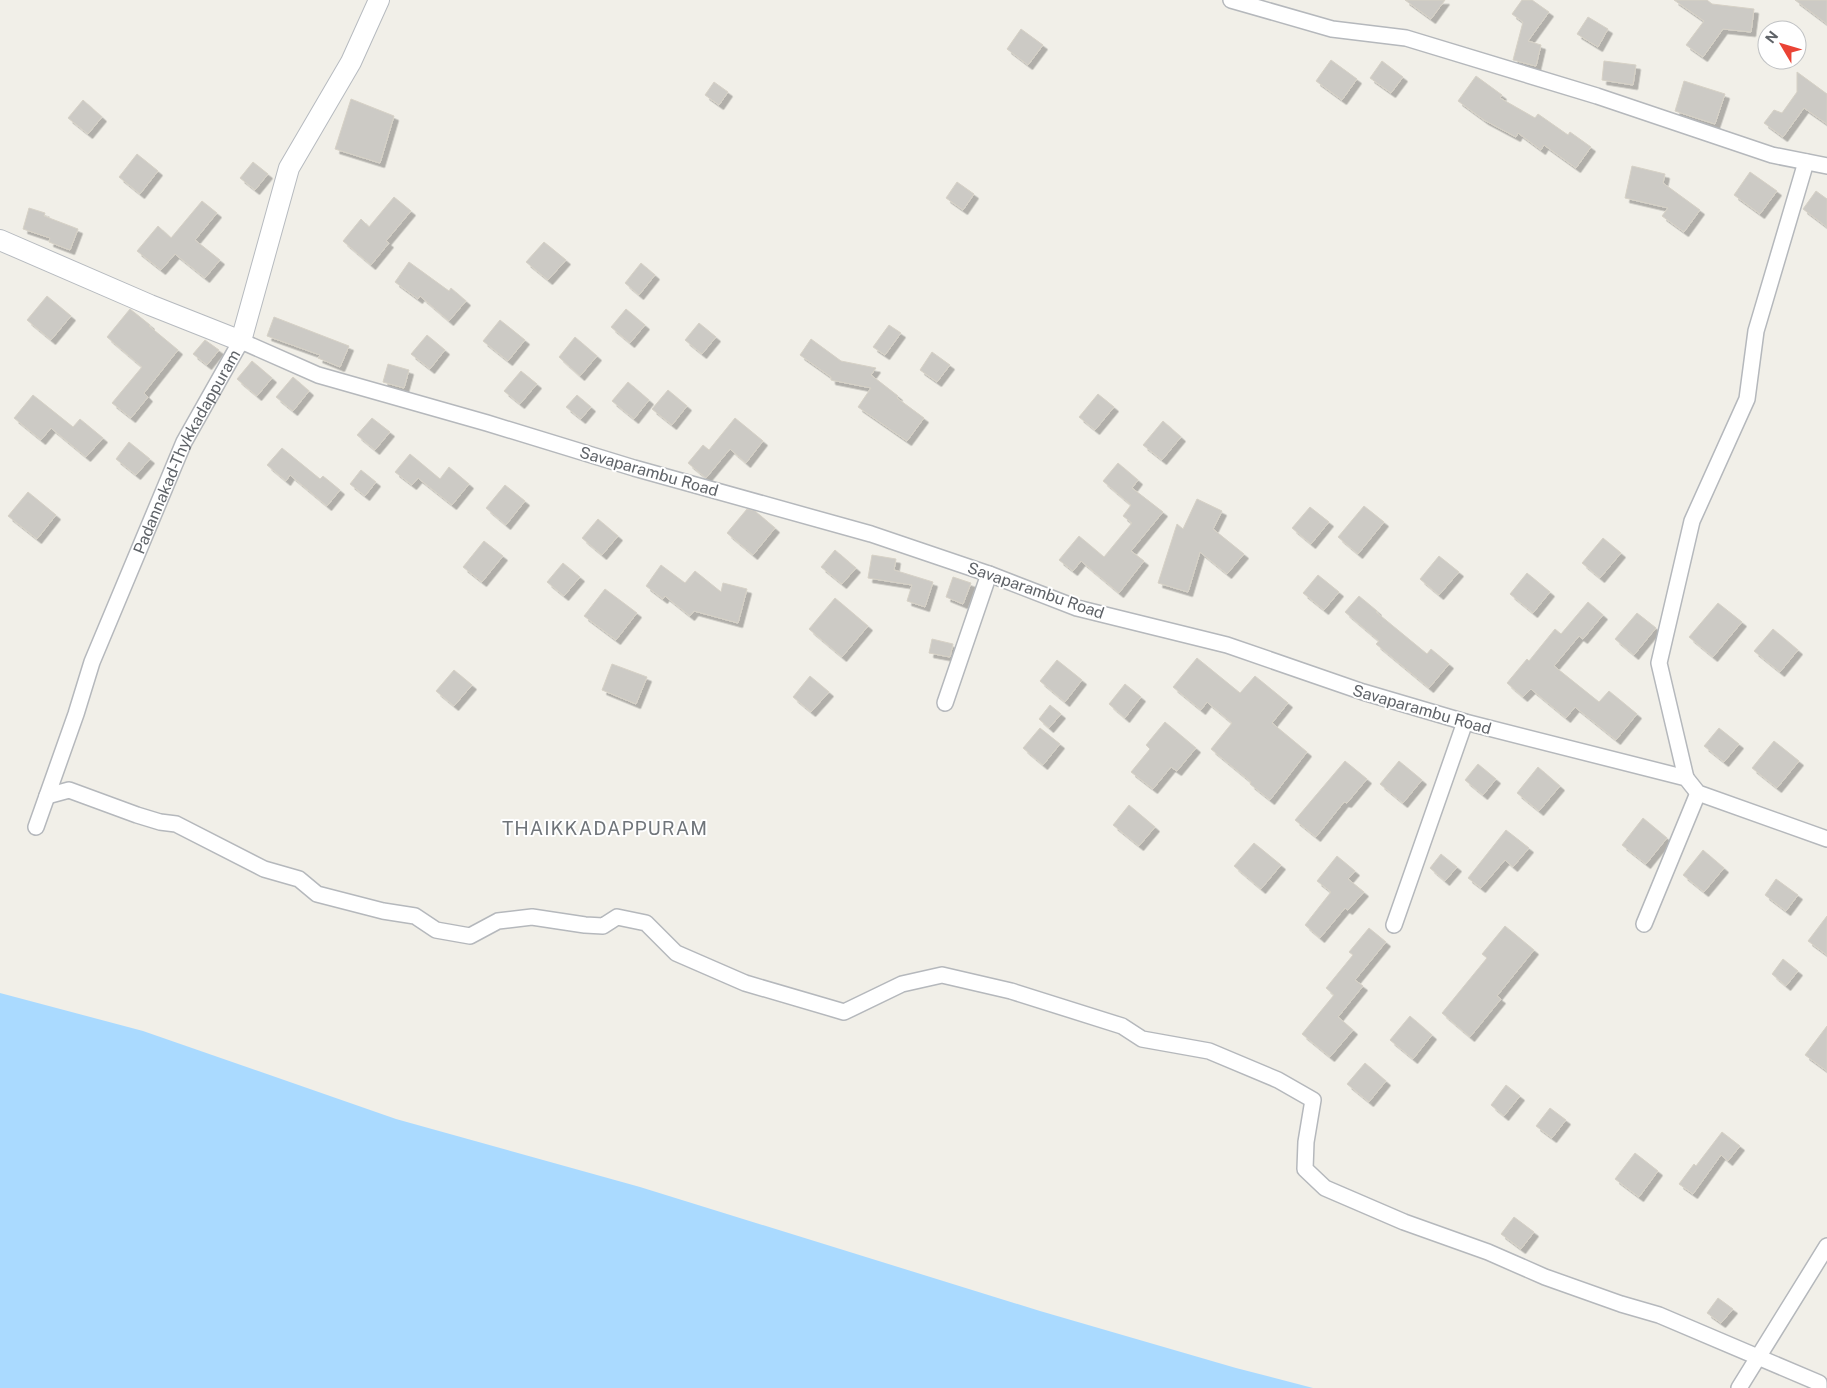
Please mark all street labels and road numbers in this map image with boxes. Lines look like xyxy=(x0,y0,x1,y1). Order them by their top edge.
street label: Padannakad-Thykkadappuram xyxy=(129,346,244,557)
street label: Savaparambu Road xyxy=(577,443,720,500)
street label: Savaparambu Road xyxy=(965,558,1107,623)
street label: Savaparambu Road xyxy=(1350,681,1493,738)

